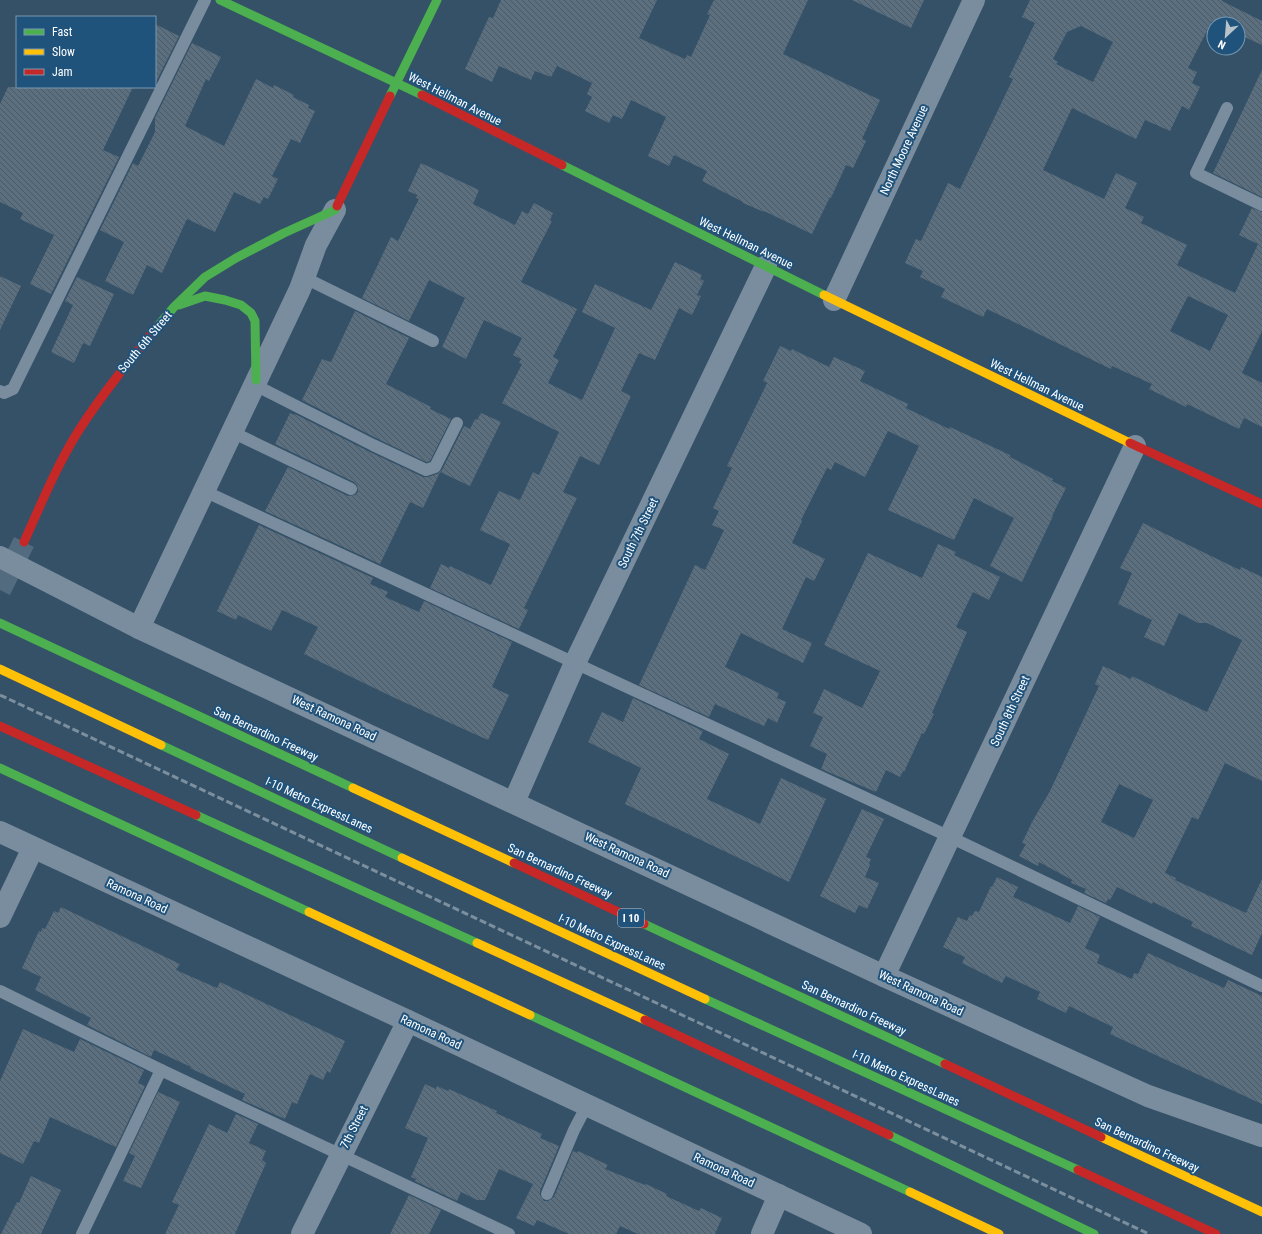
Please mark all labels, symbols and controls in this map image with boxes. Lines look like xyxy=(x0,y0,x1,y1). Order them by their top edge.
legend xyxy=(16,16,156,88)
north arrow xyxy=(1206,16,1246,56)
text: Fast xyxy=(52,25,73,39)
text: N xyxy=(1216,37,1228,52)
text: Slow xyxy=(52,45,75,59)
text: Jam xyxy=(52,65,73,79)
street label: West Hellman Avenue xyxy=(406,69,504,129)
street label: North Moore Avenue xyxy=(877,103,931,197)
street label: West Hellman Avenue xyxy=(697,214,796,272)
street label: South 6th Street xyxy=(115,308,175,376)
street label: West Hellman Avenue xyxy=(988,356,1087,414)
street label: South 7th Street xyxy=(615,495,661,570)
street label: South 8th Street xyxy=(988,673,1033,749)
street label: West Ramona Road xyxy=(289,692,379,744)
street label: San Bernardino Freeway xyxy=(212,704,320,764)
street label: I-10 Metro ExpressLanes xyxy=(263,774,375,836)
street label: West Ramona Road xyxy=(582,829,672,881)
street label: San Bernardino Freeway xyxy=(506,841,614,901)
street label: Ramona Road xyxy=(104,876,170,916)
road number: I 10 xyxy=(618,909,644,927)
street label: I-10 Metro ExpressLanes xyxy=(556,911,668,973)
street label: West Ramona Road xyxy=(876,967,966,1019)
street label: San Bernardino Freeway xyxy=(800,978,908,1038)
street label: Ramona Road xyxy=(398,1012,464,1052)
street label: I-10 Metro ExpressLanes xyxy=(850,1047,962,1109)
street label: 7th Street xyxy=(337,1103,371,1151)
street label: San Bernardino Freeway xyxy=(1093,1115,1201,1175)
street label: Ramona Road xyxy=(691,1150,757,1190)

